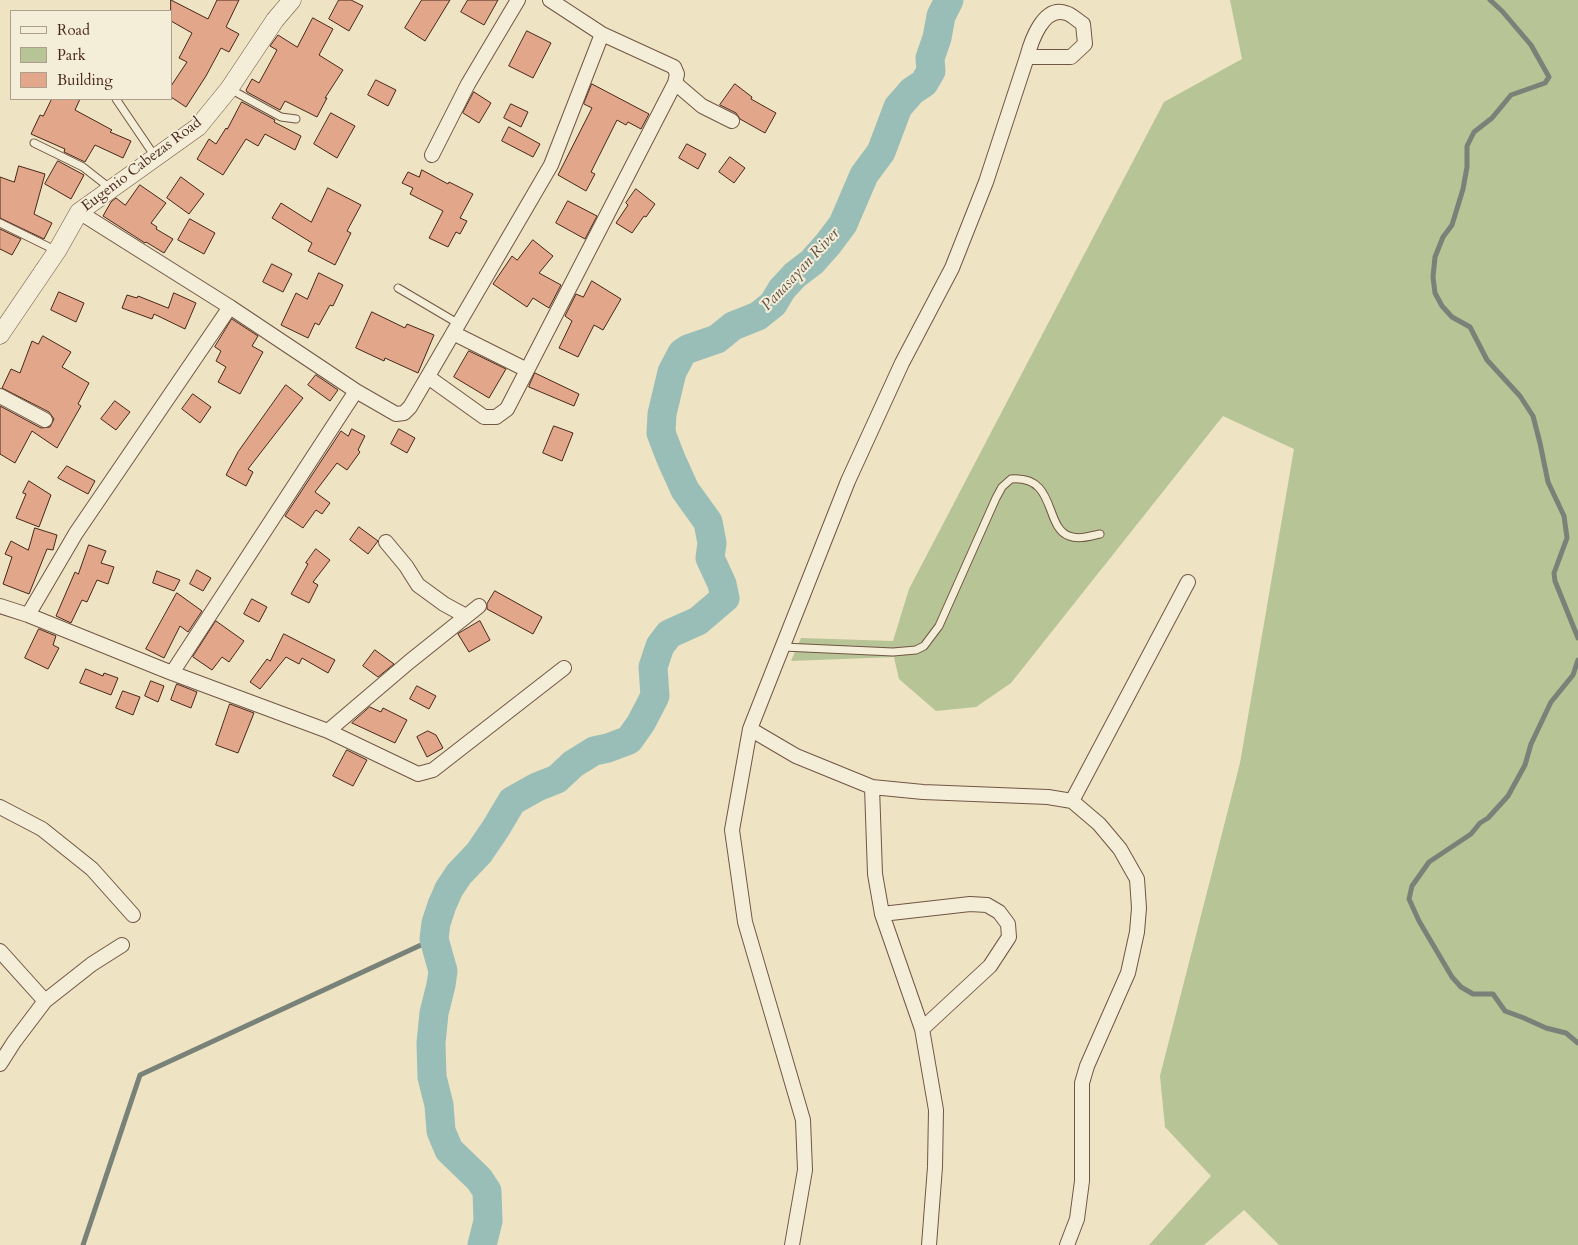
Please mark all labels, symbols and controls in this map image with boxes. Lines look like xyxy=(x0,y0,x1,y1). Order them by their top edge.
legend xyxy=(10,10,172,100)
text: Road xyxy=(57,20,90,40)
text: Park xyxy=(57,45,86,65)
text: Building xyxy=(57,70,113,90)
street label: Eugenio Cabezas Road xyxy=(78,114,206,216)
water label: Panasayan River xyxy=(758,225,844,315)

